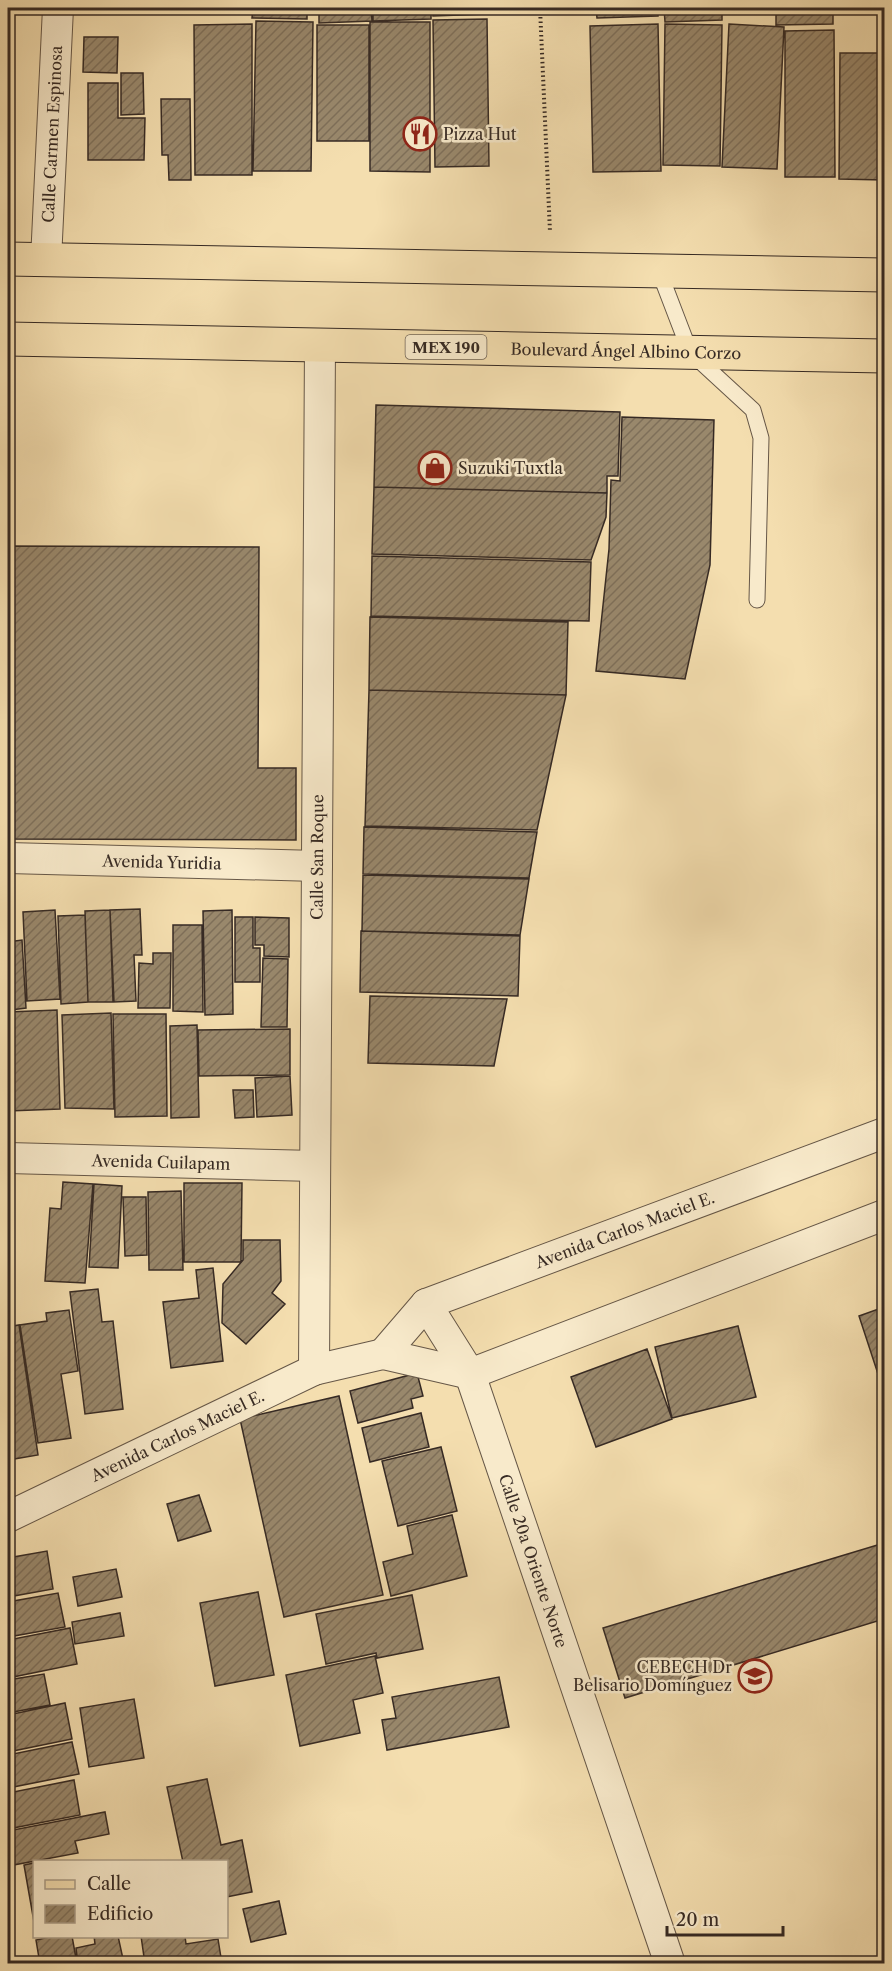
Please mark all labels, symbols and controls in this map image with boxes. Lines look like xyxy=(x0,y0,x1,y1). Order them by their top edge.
street label: Calle Carmen Espinosa xyxy=(38,45,66,223)
restaurant icon: Pizza Hut xyxy=(402,116,438,152)
place label: Pizza Hut xyxy=(443,124,517,144)
road number: MEX 190 xyxy=(406,335,486,359)
street label: Boulevard Ángel Albino Corzo xyxy=(510,339,742,363)
shop icon: Suzuki Tuxtla xyxy=(417,450,453,486)
place label: Suzuki Tuxtla xyxy=(458,458,564,478)
street label: Calle San Roque xyxy=(307,794,327,920)
street label: Avenida Yuridia xyxy=(101,850,222,874)
street label: Avenida Cuilapam xyxy=(90,1150,231,1174)
street label: Avenida Carlos Maciel E. xyxy=(531,1187,717,1273)
street label: Avenida Carlos Maciel E. xyxy=(87,1386,267,1486)
street label: Calle 20a Oriente Norte xyxy=(495,1471,572,1650)
place label: CEBECH Dr Belisario Domínguez xyxy=(573,1657,732,1695)
school or university icon: CEBECH Dr Belisario Domínguez xyxy=(737,1658,773,1694)
legend xyxy=(33,1860,228,1938)
text: Calle xyxy=(87,1873,131,1895)
scale bar xyxy=(667,1899,782,1937)
text: Edificio xyxy=(87,1903,153,1925)
text: 20 m xyxy=(676,1909,720,1931)

